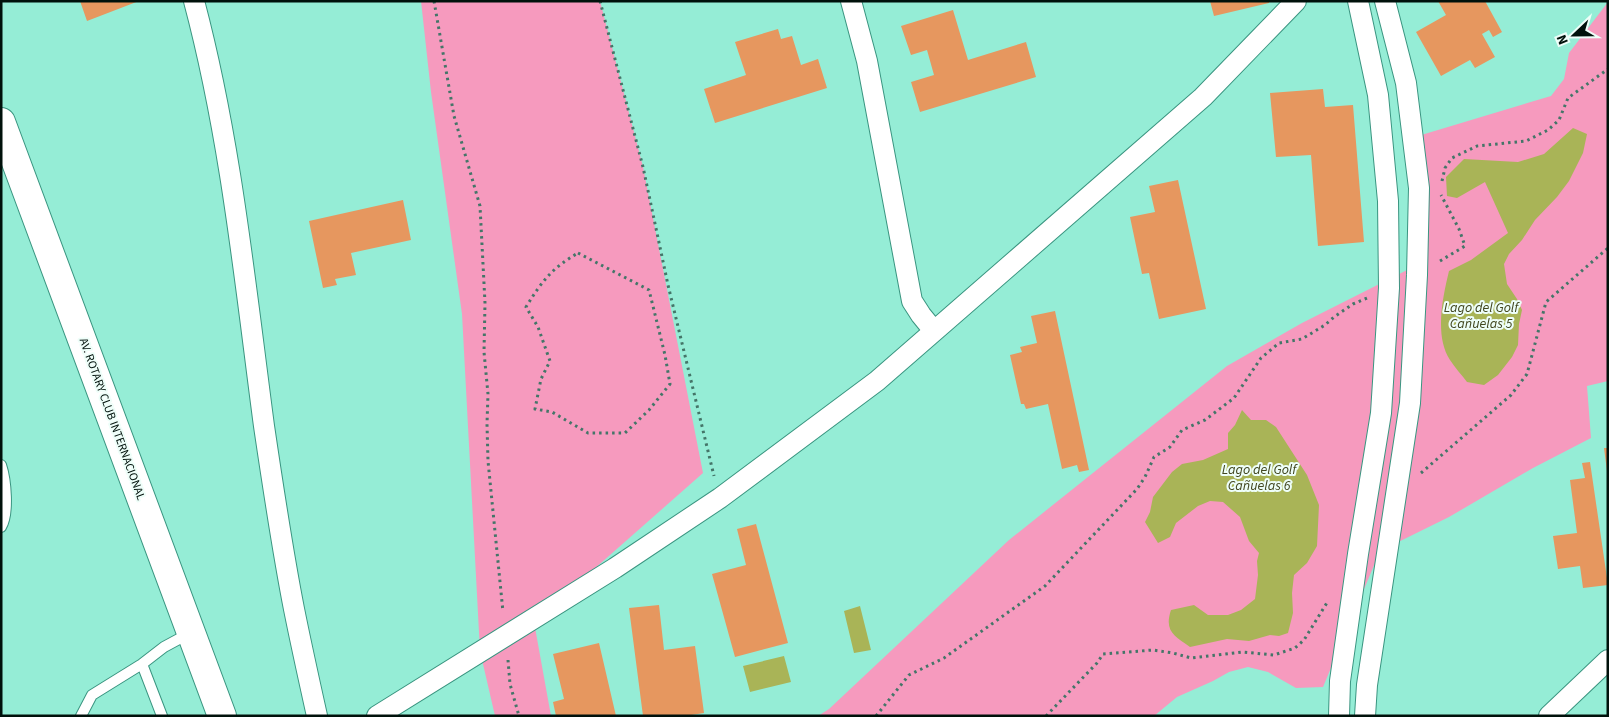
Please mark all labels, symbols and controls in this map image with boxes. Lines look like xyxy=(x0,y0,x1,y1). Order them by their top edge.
north arrow xyxy=(1549,10,1599,60)
text: N xyxy=(1552,31,1574,48)
water label: Lago del Golf Cañuelas 5 xyxy=(1444,298,1520,334)
street label: AV. ROTARY CLUB INTERNACIONAL xyxy=(75,336,149,503)
water label: Lago del Golf Cañuelas 6 xyxy=(1222,460,1298,496)

